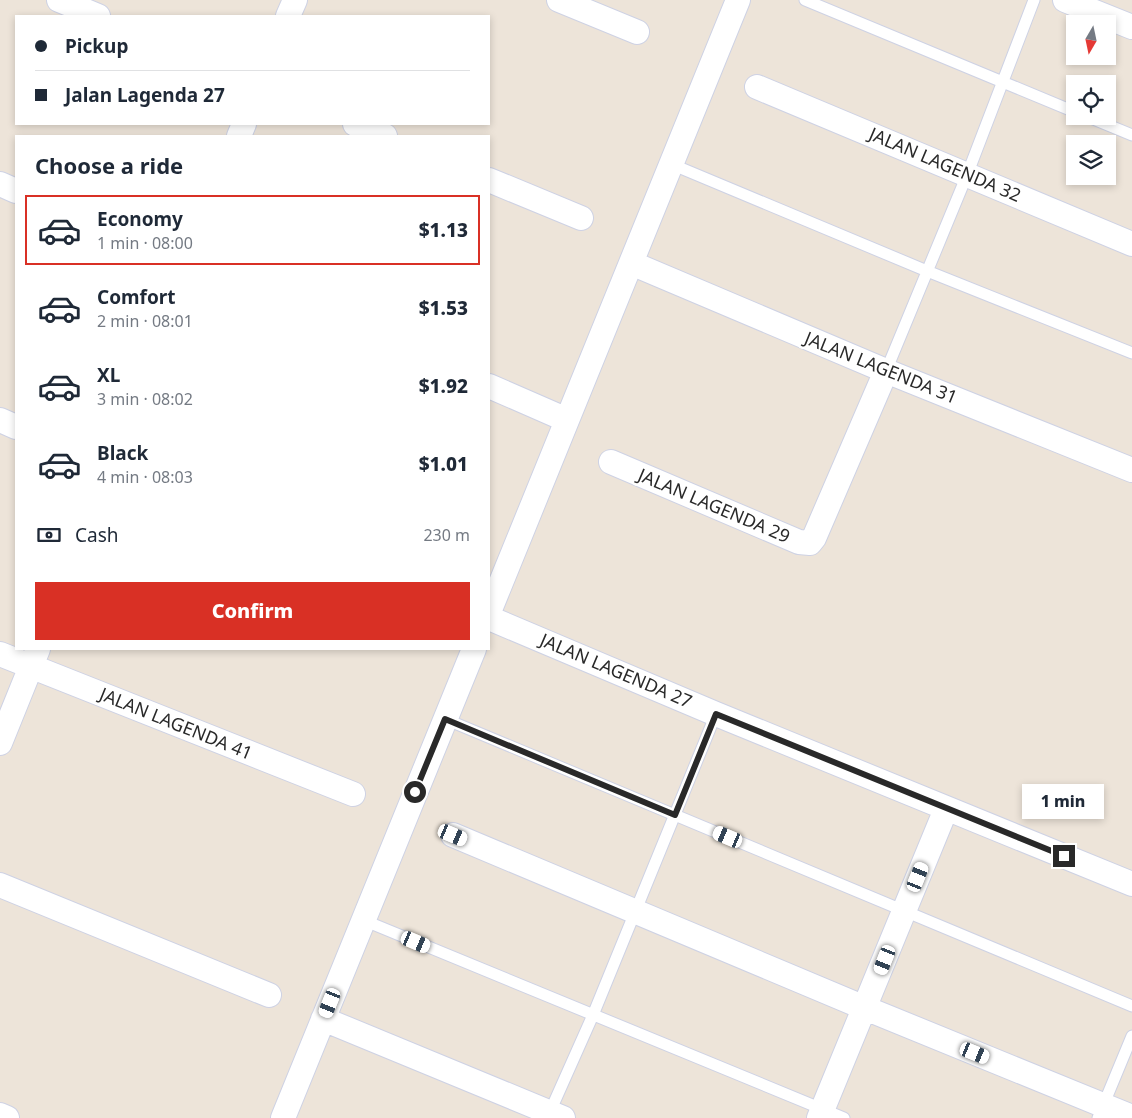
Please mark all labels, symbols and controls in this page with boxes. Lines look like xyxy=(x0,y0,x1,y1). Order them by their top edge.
north arrow xyxy=(1066,15,1116,65)
map controls xyxy=(1066,15,1116,185)
text: Pickup xyxy=(65,33,128,59)
button: locate xyxy=(1066,75,1116,125)
text: Jalan Lagenda 27 xyxy=(65,82,225,108)
street label: JALAN LAGENDA 32 xyxy=(864,120,1025,207)
button: layers xyxy=(1066,135,1116,185)
text: Choose a ride xyxy=(35,150,183,180)
text: Economy xyxy=(97,206,183,232)
icon: car xyxy=(37,208,82,253)
text: $1.13 xyxy=(419,217,468,243)
text: 1 min · 08:00 xyxy=(97,232,193,254)
text: Comfort xyxy=(97,284,176,310)
icon: car xyxy=(37,286,82,331)
text: $1.53 xyxy=(419,295,468,321)
text: 2 min · 08:01 xyxy=(97,310,193,332)
street label: JALAN LAGENDA 31 xyxy=(800,325,961,409)
text: XL xyxy=(97,362,120,388)
icon: car xyxy=(37,364,82,409)
text: $1.92 xyxy=(419,373,468,399)
text: 3 min · 08:02 xyxy=(97,388,193,410)
text: Black xyxy=(97,440,148,466)
icon: car xyxy=(37,442,82,487)
text: $1.01 xyxy=(419,451,468,477)
street label: JALAN LAGENDA 29 xyxy=(633,461,794,548)
text: 4 min · 08:03 xyxy=(97,466,193,488)
icon: cash xyxy=(35,521,63,549)
text: Cash xyxy=(75,522,119,548)
text: 230 m xyxy=(423,524,470,546)
button: Confirm xyxy=(35,582,470,640)
street label: JALAN LAGENDA 27 xyxy=(535,626,696,713)
street label: JALAN LAGENDA 41 xyxy=(95,681,256,765)
route start xyxy=(404,781,426,803)
callout: 1 min xyxy=(1023,784,1105,818)
text: 1 min xyxy=(1041,790,1085,812)
car xyxy=(436,822,469,848)
car xyxy=(711,824,744,850)
route end xyxy=(1053,845,1075,867)
car xyxy=(905,860,930,894)
car xyxy=(399,929,432,955)
car xyxy=(872,943,897,977)
car xyxy=(317,986,342,1020)
car xyxy=(958,1040,991,1066)

